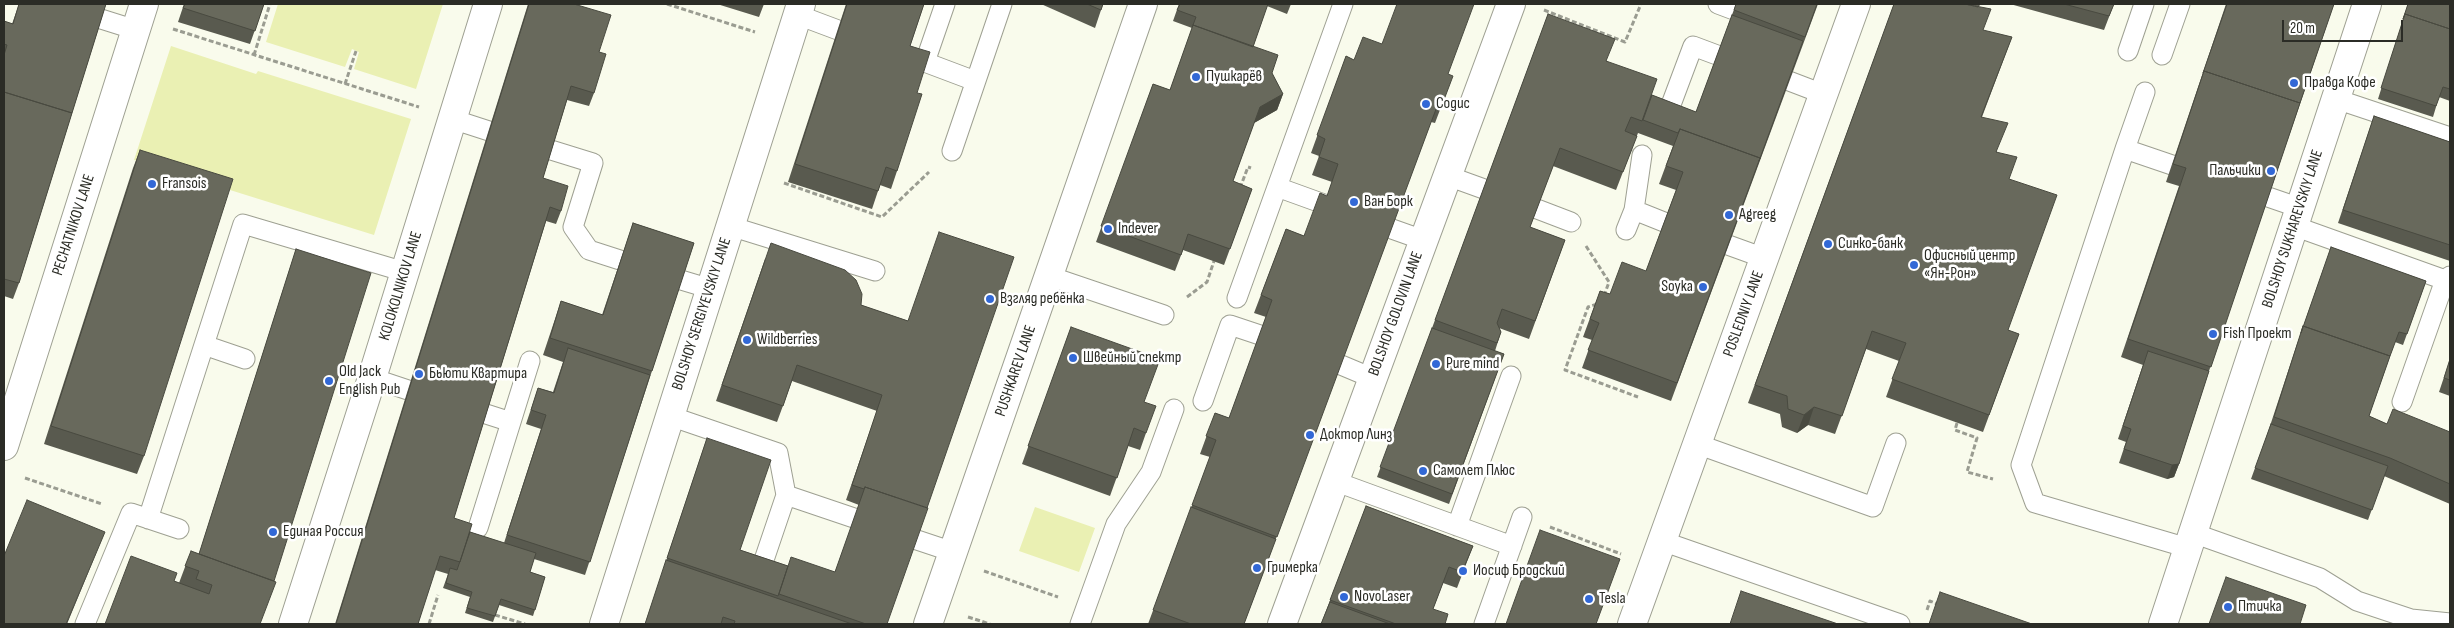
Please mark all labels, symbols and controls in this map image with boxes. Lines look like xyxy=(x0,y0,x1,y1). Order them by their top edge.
scale bar xyxy=(2284,10,2405,42)
text: 20 m xyxy=(2290,19,2315,38)
place label: Пушкарёв xyxy=(1206,67,1262,87)
marker: Пушкарёв xyxy=(1190,71,1202,83)
place label: Правда Кофе xyxy=(2304,73,2376,93)
marker: Правда Кофе xyxy=(2288,77,2300,89)
place label: Содис xyxy=(1436,94,1470,114)
marker: Содис xyxy=(1420,98,1432,110)
street label: BOLSHOY SUKHAREVSKIY LANE xyxy=(2258,148,2328,310)
place label: Пальчики xyxy=(2209,161,2261,181)
marker: Пальчики xyxy=(2265,165,2277,177)
street label: PECHATNIKOV LANE xyxy=(49,172,99,278)
place label: Fransois xyxy=(162,174,206,194)
marker: Fransois xyxy=(146,178,158,190)
place label: Ван Борк xyxy=(1364,192,1413,212)
marker: Ван Борк xyxy=(1348,196,1360,208)
place label: Agreeg xyxy=(1739,205,1776,225)
marker: Agreeg xyxy=(1723,209,1735,221)
place label: Indever xyxy=(1118,219,1158,239)
marker: Indever xyxy=(1102,223,1114,235)
street label: KOLOKOLNIKOV LANE xyxy=(375,229,427,343)
place label: Синко-банк xyxy=(1838,234,1903,254)
street label: BOLSHOY SERGIYEVSKIY LANE xyxy=(668,235,736,393)
marker: Синко-банк xyxy=(1822,238,1834,250)
place label: Офисный центр «Ян-Рон» xyxy=(1924,246,2015,284)
street label: BOLSHOY GOLOVIN LANE xyxy=(1365,249,1427,379)
marker: Офисный центр «Ян-Рон» xyxy=(1908,259,1920,271)
street label: POSLEDNIY LANE xyxy=(1720,268,1768,360)
place label: Soyka xyxy=(1661,277,1693,297)
marker: Soyka xyxy=(1697,281,1709,293)
place label: Взгляд ребёнка xyxy=(1000,289,1085,309)
marker: Взгляд ребёнка xyxy=(984,293,996,305)
street label: PUSHKAREV LANE xyxy=(991,323,1041,419)
place label: Fish Проект xyxy=(2223,324,2292,344)
marker: Fish Проект xyxy=(2207,328,2219,340)
place label: Wildberries xyxy=(757,330,817,350)
marker: Wildberries xyxy=(741,334,753,346)
place label: Швейный спектр xyxy=(1083,348,1181,368)
marker: Швейный спектр xyxy=(1067,352,1079,364)
place label: Pure mind xyxy=(1446,354,1500,374)
marker: Pure mind xyxy=(1430,358,1442,370)
place label: Old Jack English Pub xyxy=(339,362,400,400)
place label: Бьюти Квартира xyxy=(429,364,527,384)
marker: Бьюти Квартира xyxy=(413,368,425,380)
marker: Old Jack English Pub xyxy=(323,375,335,387)
place label: Доктор Линз xyxy=(1320,425,1392,445)
marker: Доктор Линз xyxy=(1304,429,1316,441)
place label: Самолет Плюс xyxy=(1433,461,1515,481)
marker: Самолет Плюс xyxy=(1417,465,1429,477)
place label: Единая Россия xyxy=(283,522,364,542)
marker: Единая Россия xyxy=(267,526,279,538)
place label: Гримерка xyxy=(1267,558,1318,578)
place label: Иосиф Бродский xyxy=(1473,561,1565,581)
marker: Гримерка xyxy=(1251,562,1263,574)
marker: Иосиф Бродский xyxy=(1457,565,1469,577)
place label: NovoLaser xyxy=(1354,587,1410,607)
place label: Tesla xyxy=(1599,589,1626,609)
marker: NovoLaser xyxy=(1338,591,1350,603)
marker: Tesla xyxy=(1583,593,1595,605)
place label: Птичка xyxy=(2238,597,2282,617)
marker: Птичка xyxy=(2222,601,2234,613)

